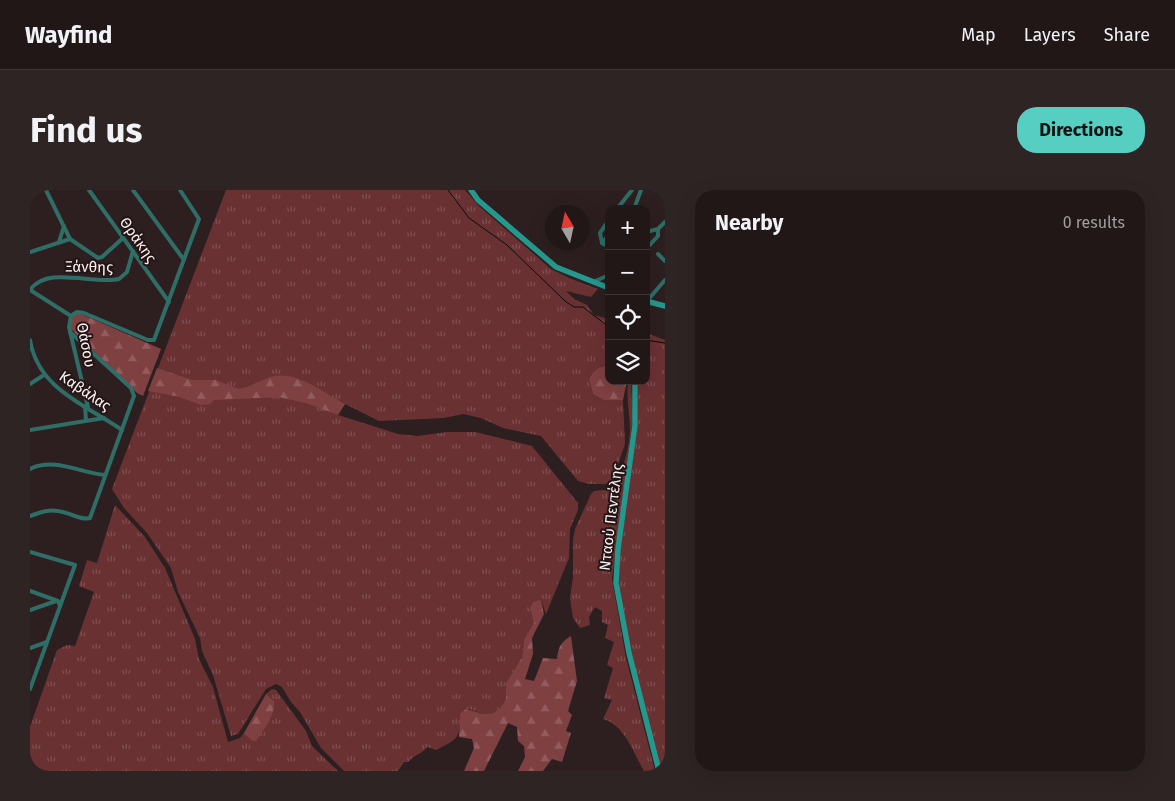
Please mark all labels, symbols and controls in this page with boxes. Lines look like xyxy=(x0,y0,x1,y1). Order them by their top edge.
text: Wayfind xyxy=(25,21,112,49)
text: Map xyxy=(961,24,996,46)
text: Layers xyxy=(1024,24,1076,46)
text: Share xyxy=(1104,24,1150,46)
button: Directions xyxy=(1017,107,1145,153)
text: Find us xyxy=(30,109,142,151)
north arrow xyxy=(545,205,590,250)
map controls xyxy=(605,205,650,385)
button: + xyxy=(605,205,650,250)
text: Nearby xyxy=(715,210,783,236)
text: 0 results xyxy=(1063,213,1125,232)
street label: Θράκης xyxy=(116,214,160,266)
button: − xyxy=(605,250,650,295)
street label: Ξάνθης xyxy=(65,258,113,276)
button: locate xyxy=(605,295,650,340)
street label: Θάσου xyxy=(73,321,99,369)
button: layers xyxy=(605,340,650,385)
street label: Καβάλας xyxy=(56,367,114,415)
street label: Νταού Πεντέλης xyxy=(595,462,627,572)

